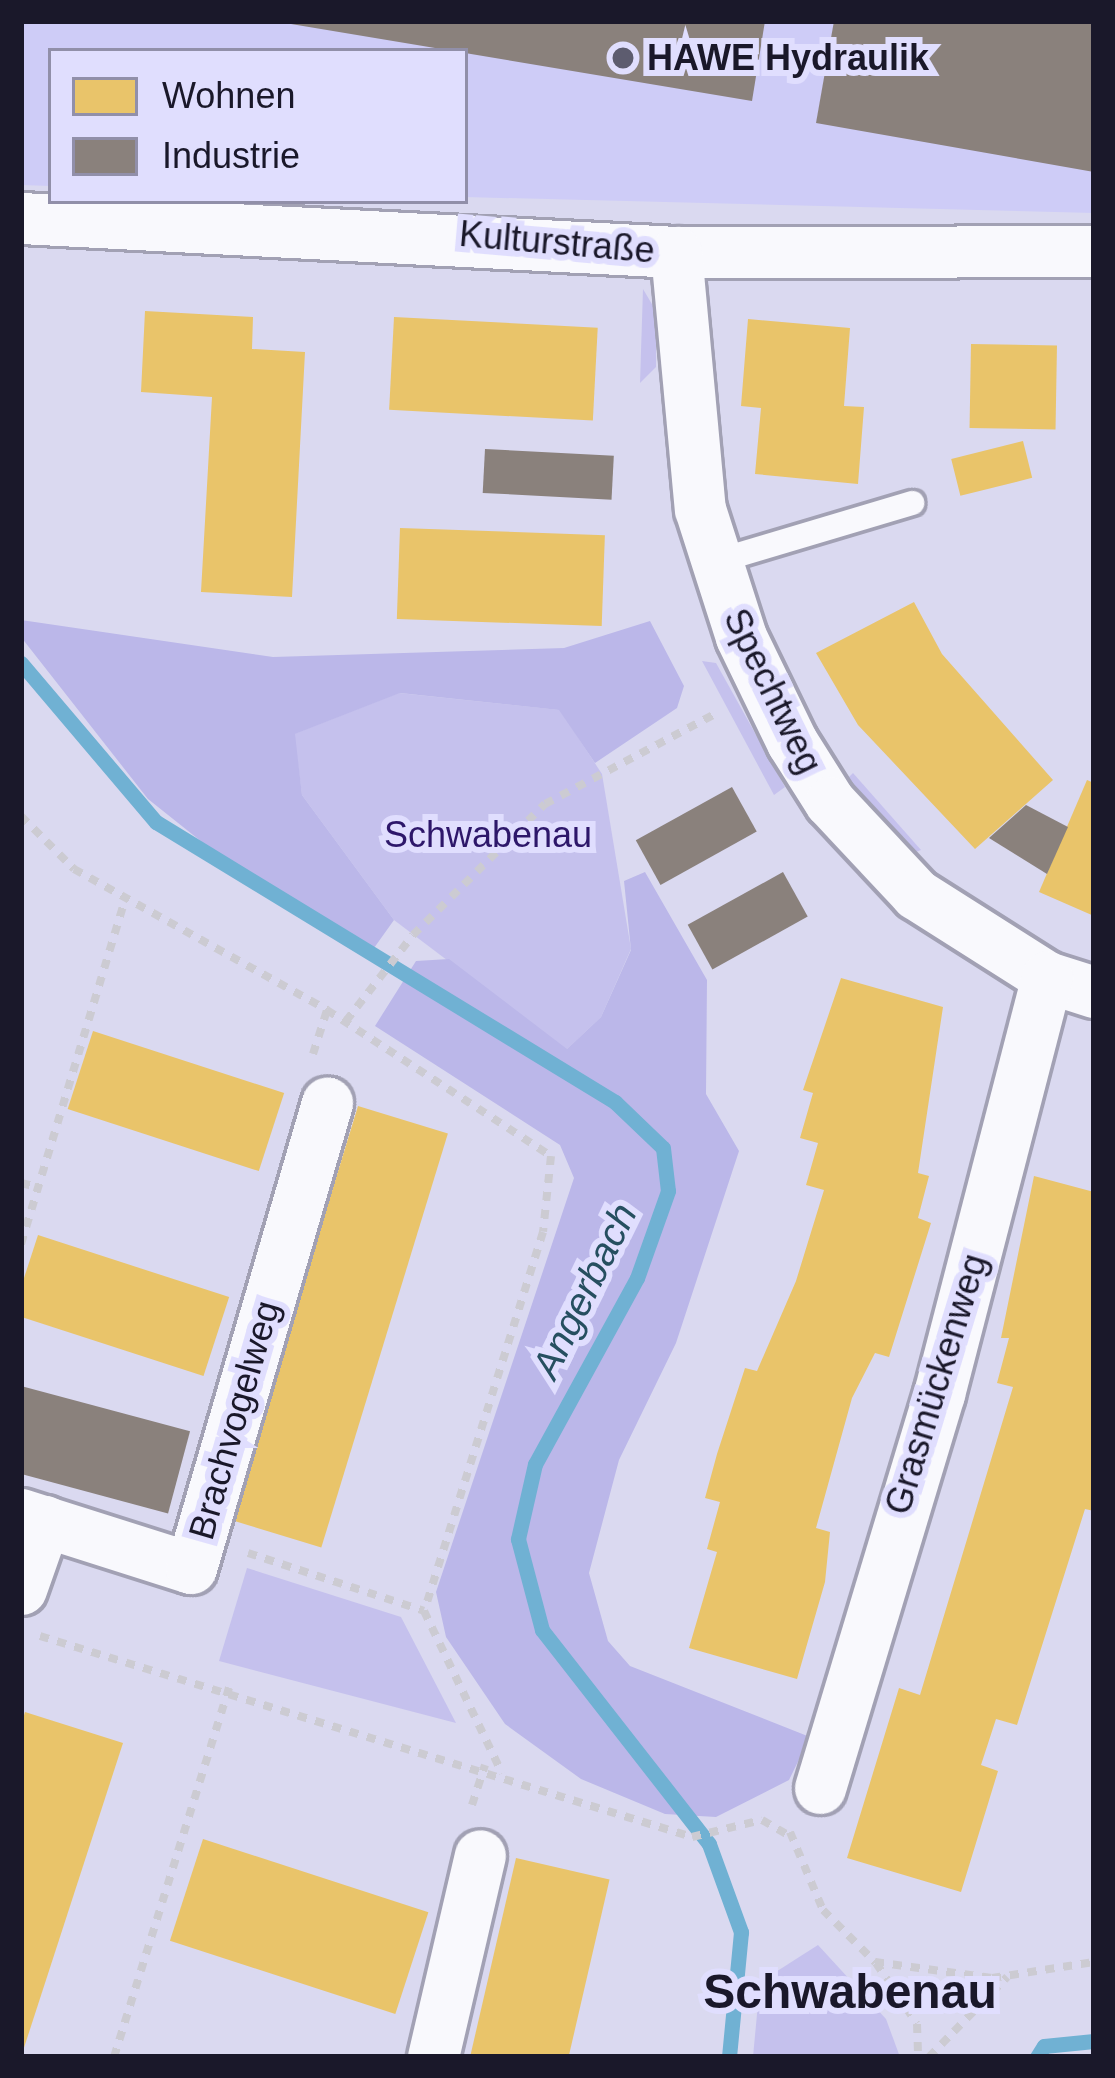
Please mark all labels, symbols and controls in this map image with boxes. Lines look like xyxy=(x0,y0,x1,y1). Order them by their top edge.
place label: HAWE Hydraulik xyxy=(647,36,929,80)
marker: HAWE Hydraulik xyxy=(610,45,636,71)
legend xyxy=(48,48,468,204)
text: Wohnen xyxy=(162,75,295,116)
text: Industrie xyxy=(162,135,300,176)
street label: Kulturstraße xyxy=(457,212,657,272)
street label: Spechtweg xyxy=(715,601,831,781)
park label: Schwabenau xyxy=(384,813,592,857)
water label: Angerbach xyxy=(523,1196,647,1386)
street label: Grasmückenweg xyxy=(876,1249,996,1519)
street label: Brachvogelweg xyxy=(179,1296,289,1544)
district label: Schwabenau xyxy=(703,1963,997,2021)

